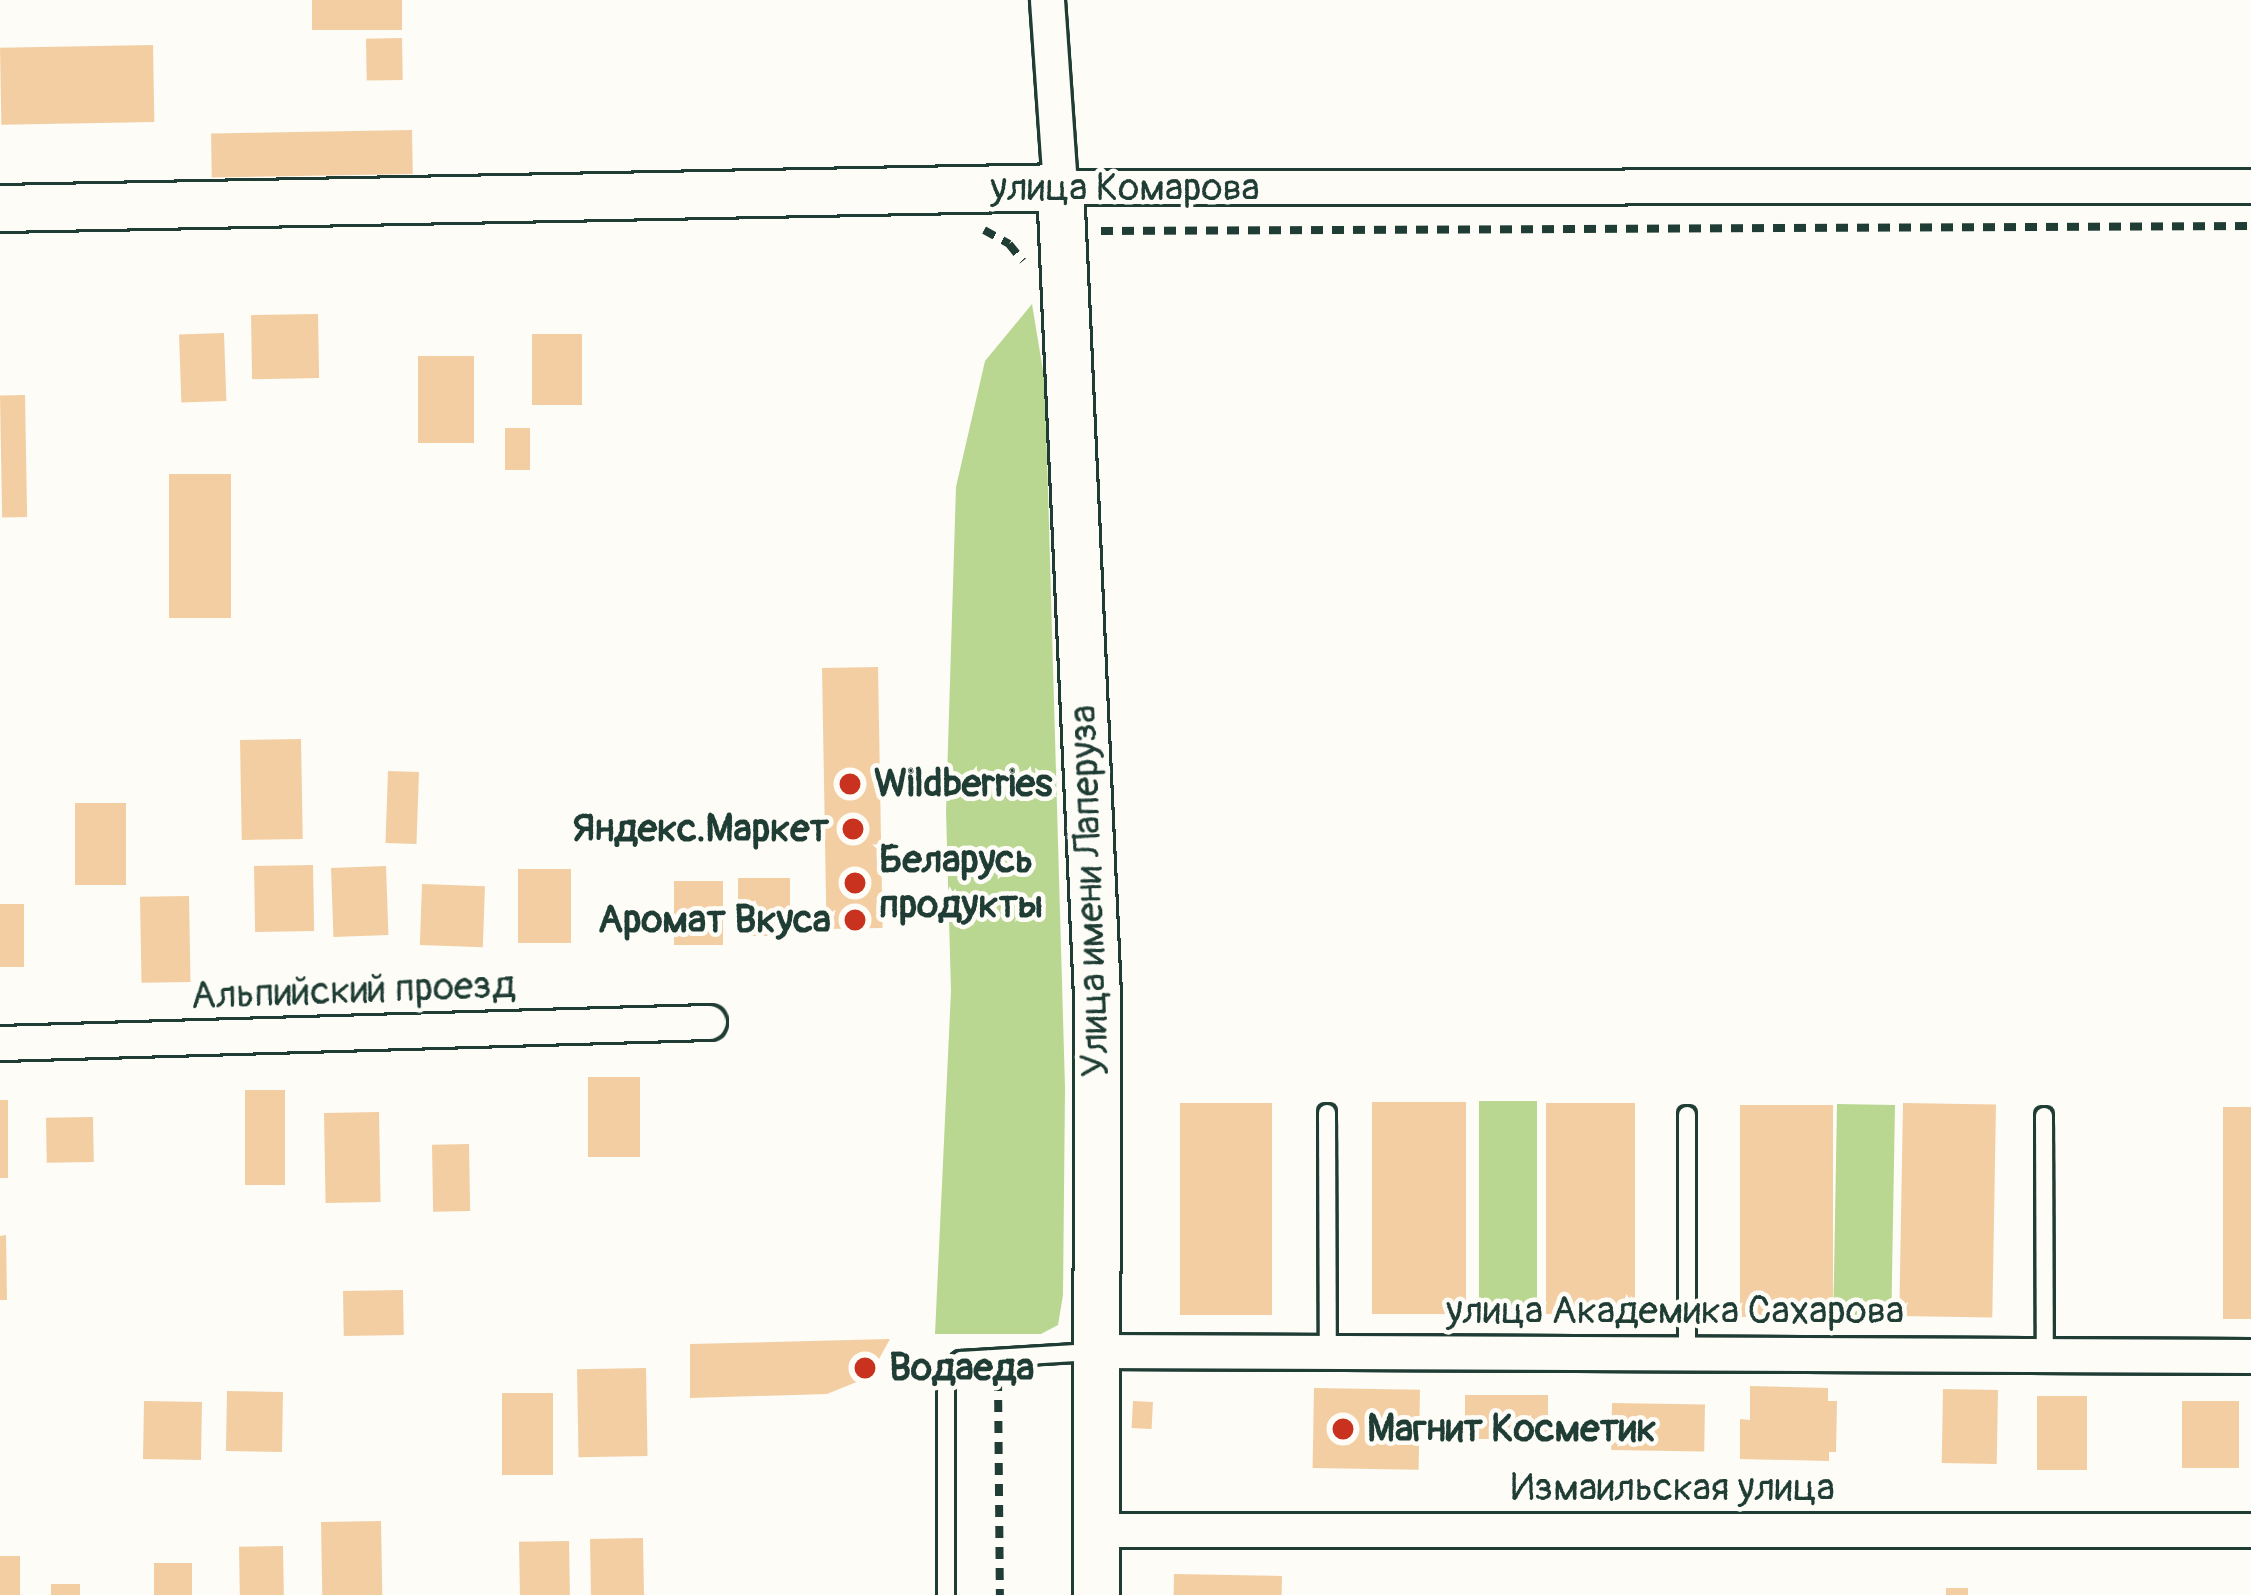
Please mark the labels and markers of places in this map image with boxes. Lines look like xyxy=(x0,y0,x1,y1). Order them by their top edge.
place label: Wildberries xyxy=(874,761,1052,807)
marker: Wildberries xyxy=(837,771,863,797)
place label: Яндекс.Маркет xyxy=(572,806,829,852)
marker: Яндекс.Маркет xyxy=(840,816,866,842)
place label: Беларусь продукты xyxy=(879,838,1043,929)
marker: Беларусь продукты xyxy=(842,870,868,896)
place label: Аромат Вкуса xyxy=(598,897,831,943)
marker: Аромат Вкуса xyxy=(842,907,868,933)
place label: Водаеда xyxy=(889,1345,1034,1391)
marker: Водаеда xyxy=(852,1355,878,1381)
place label: Магнит Косметик xyxy=(1367,1406,1656,1452)
marker: Магнит Косметик xyxy=(1330,1416,1356,1442)

